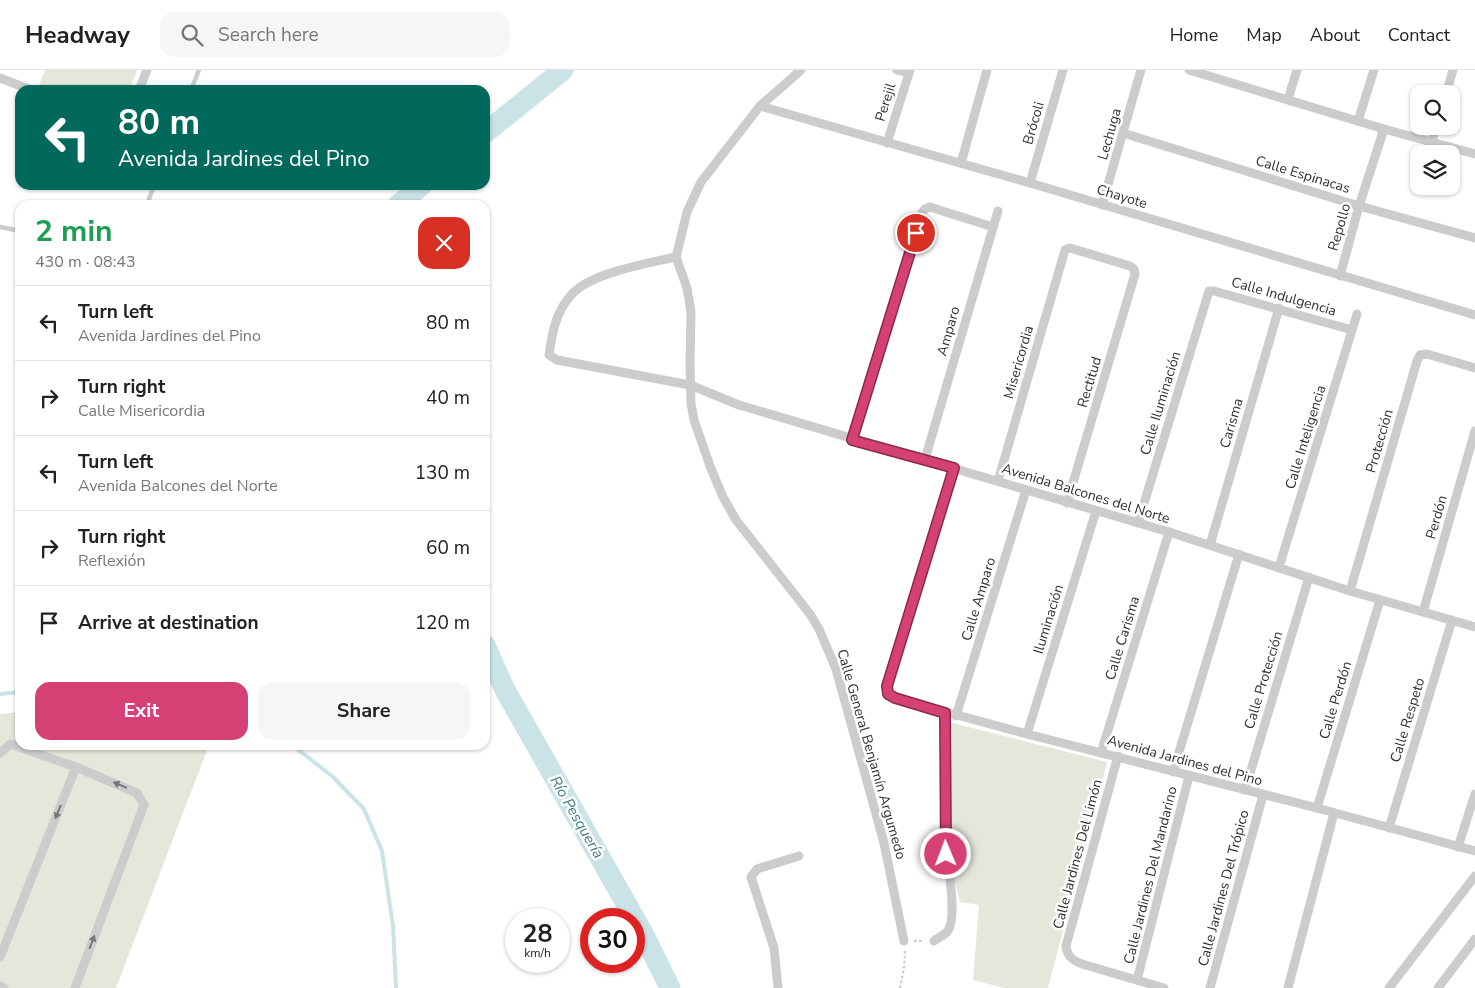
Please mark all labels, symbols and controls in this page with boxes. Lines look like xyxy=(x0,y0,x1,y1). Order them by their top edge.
search box xyxy=(160,12,510,57)
text: Headway xyxy=(25,19,130,51)
icon: search xyxy=(178,21,206,49)
text: Search here xyxy=(218,22,319,48)
text: Home xyxy=(1170,23,1218,47)
text: Map xyxy=(1246,23,1282,47)
text: About xyxy=(1310,23,1360,47)
text: Contact xyxy=(1388,23,1450,47)
street label: Perejil xyxy=(871,80,901,124)
map controls xyxy=(1410,85,1460,195)
button: search xyxy=(1410,85,1460,135)
text: 80 m xyxy=(118,99,200,146)
street label: Brócoli xyxy=(1018,100,1049,147)
icon: left xyxy=(35,105,100,170)
street label: Lechuga xyxy=(1093,106,1126,162)
text: Avenida Jardines del Pino xyxy=(118,144,369,174)
button: layers xyxy=(1410,145,1460,195)
street label: Calle Espinacas xyxy=(1253,151,1353,198)
street label: Chayote xyxy=(1094,180,1149,213)
street label: Repollo xyxy=(1324,201,1355,253)
text: 2 min xyxy=(35,211,113,252)
pin xyxy=(895,212,937,254)
button: close xyxy=(418,217,470,269)
icon: arrive xyxy=(902,219,930,247)
text: 430 m · 08:43 xyxy=(35,251,136,273)
street label: Calle Indulgencia xyxy=(1229,272,1339,321)
text: Turn left xyxy=(78,299,153,325)
street label: Amparo xyxy=(932,304,965,358)
icon: left xyxy=(35,309,63,337)
text: 80 m xyxy=(426,310,470,336)
street label: Misericordia xyxy=(999,323,1038,401)
text: Avenida Jardines del Pino xyxy=(78,325,261,347)
street label: Calle Iluminación xyxy=(1136,349,1185,457)
street label: Rectitud xyxy=(1073,354,1106,410)
text: Turn right xyxy=(78,374,165,400)
street label: Calle Inteligencia xyxy=(1281,383,1330,491)
icon: right xyxy=(35,384,63,412)
text: 40 m xyxy=(426,385,470,411)
street label: Carisma xyxy=(1215,396,1248,450)
text: Calle Misericordia xyxy=(78,400,205,422)
street label: Protección xyxy=(1361,407,1398,475)
text: Turn left xyxy=(78,449,153,475)
icon: left xyxy=(35,459,63,487)
street label: Avenida Balcones del Norte xyxy=(1000,459,1172,528)
text: 130 m xyxy=(415,460,470,486)
text: Avenida Balcones del Norte xyxy=(78,475,278,497)
street label: Perdón xyxy=(1421,493,1452,541)
text: Turn right xyxy=(78,524,165,550)
icon: right xyxy=(35,534,63,562)
text: 60 m xyxy=(426,535,470,561)
text: Reflexión xyxy=(78,550,146,572)
street label: Calle Amparo xyxy=(957,555,1000,643)
street label: Iluminación xyxy=(1029,582,1068,656)
street label: Calle Carisma xyxy=(1101,594,1144,682)
icon: arrive xyxy=(35,609,63,637)
text: Arrive at destination xyxy=(78,610,259,636)
text: 120 m xyxy=(415,610,470,636)
street label: Calle Protección xyxy=(1240,629,1287,731)
street label: Calle General Benjamín Argumedo xyxy=(832,647,911,862)
street label: Calle Perdón xyxy=(1315,659,1356,742)
street label: Calle Respeto xyxy=(1386,675,1429,765)
button: Exit xyxy=(35,682,248,740)
button: Share xyxy=(258,682,470,740)
street label: Avenida Jardines del Pino xyxy=(1105,731,1265,790)
water label: Río Pesquería xyxy=(545,772,609,862)
street label: Calle Jardines Del Limón xyxy=(1048,777,1107,931)
one-way arrow xyxy=(113,781,127,789)
street label: Calle Jardines Del Mandarino xyxy=(1119,784,1182,966)
one-way arrow xyxy=(54,805,62,820)
street label: Calle Jardines Del Trópico xyxy=(1193,808,1254,968)
position arrow xyxy=(919,827,971,879)
speed limit sign: 30 xyxy=(580,908,645,973)
text: 28 xyxy=(522,917,553,951)
one-way arrow xyxy=(89,935,96,950)
text: km/h xyxy=(524,945,551,961)

